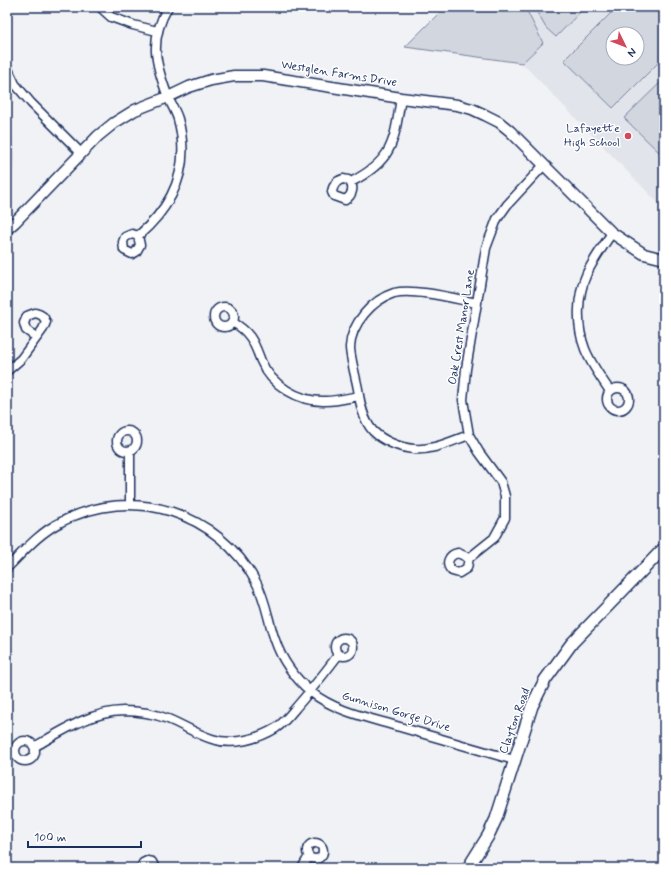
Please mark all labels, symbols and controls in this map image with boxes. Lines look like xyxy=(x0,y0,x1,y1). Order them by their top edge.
north arrow xyxy=(605,26,645,66)
text: N xyxy=(624,45,639,60)
street label: Westglen Farms Drive xyxy=(280,57,398,91)
place label: Lafayette High School xyxy=(564,121,620,152)
marker: Lafayette High School xyxy=(623,131,633,141)
street label: Oak Crest Manor Lane xyxy=(445,268,479,386)
street label: Clayton Road xyxy=(496,686,534,756)
street label: Gunnison Gorge Drive xyxy=(339,688,452,737)
scale bar xyxy=(28,823,141,849)
text: 100 m xyxy=(34,830,66,846)

